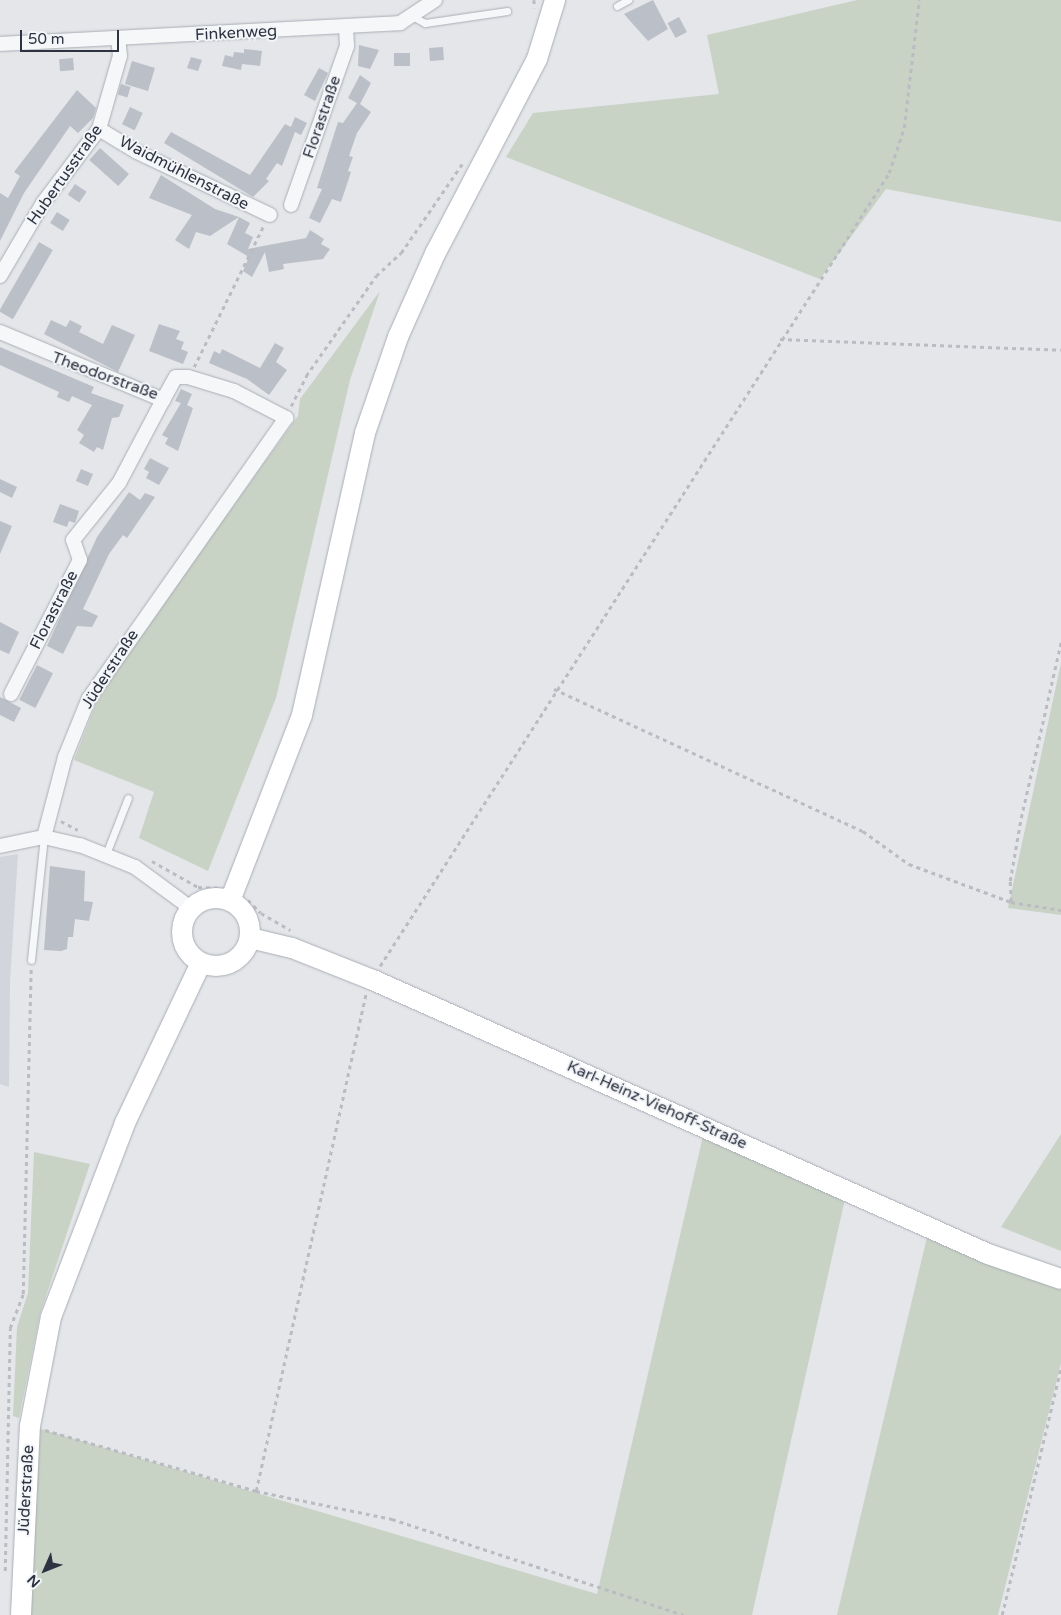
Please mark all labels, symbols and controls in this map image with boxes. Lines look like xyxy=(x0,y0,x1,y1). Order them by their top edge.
scale bar xyxy=(22,20,121,52)
street label: Finkenweg xyxy=(194,21,278,45)
text: 50 m xyxy=(28,30,65,48)
street label: Florastraße xyxy=(299,73,345,161)
street label: Hubertusstraße xyxy=(23,121,107,229)
street label: Waidmühlenstraße xyxy=(116,132,252,214)
street label: Theodorstraße xyxy=(49,348,161,404)
street label: Florastraße xyxy=(26,567,82,653)
street label: Jüderstraße xyxy=(77,626,143,712)
street label: Karl-Heinz-Viehoff-Straße xyxy=(564,1057,750,1153)
street label: Jüderstraße xyxy=(14,1445,38,1535)
north arrow xyxy=(20,1545,70,1595)
text: N xyxy=(24,1571,44,1591)

